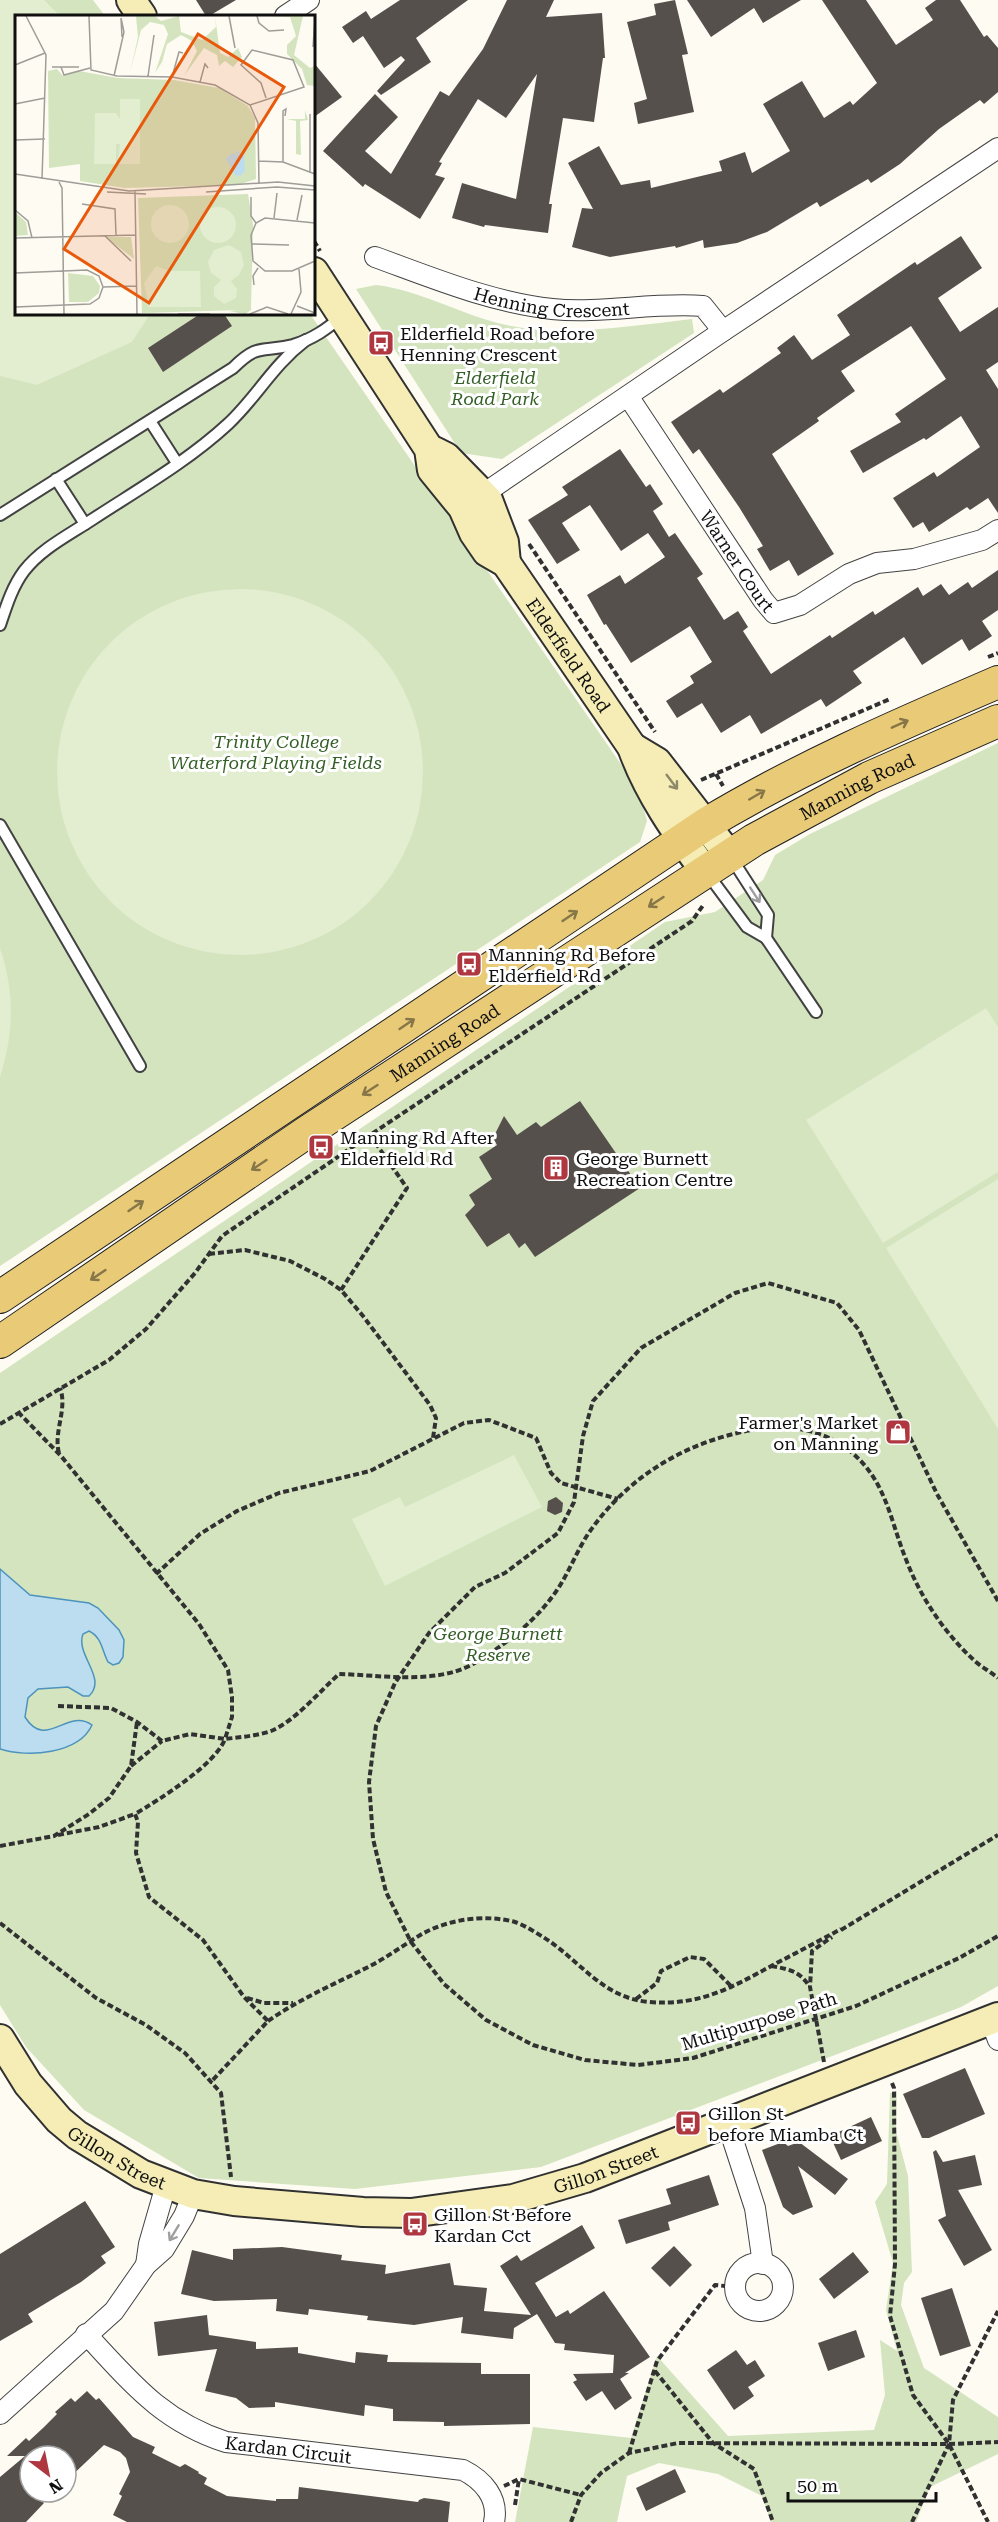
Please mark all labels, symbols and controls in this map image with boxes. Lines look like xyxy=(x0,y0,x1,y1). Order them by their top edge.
inset map xyxy=(15,15,315,315)
street label: Henning Crescent xyxy=(471,282,631,321)
place label: Elderfield Road before Henning Crescent xyxy=(400,323,595,365)
bus stop icon: Elderfield Road before Henning Crescent xyxy=(366,328,396,358)
park label: Elderfield Road Park xyxy=(450,367,539,409)
street label: Warner Court xyxy=(696,506,779,616)
street label: Elderfield Road xyxy=(522,594,616,716)
one-way arrow xyxy=(891,718,909,730)
park label: Trinity College Waterford Playing Fields xyxy=(170,731,382,773)
street label: Manning Road xyxy=(796,749,918,824)
one-way arrow xyxy=(665,774,678,790)
one-way arrow xyxy=(748,788,765,800)
one-way arrow xyxy=(749,886,761,903)
one-way arrow xyxy=(648,896,664,908)
one-way arrow xyxy=(561,910,577,922)
place label: Manning Rd Before Elderfield Rd xyxy=(488,944,656,986)
bus stop icon: Manning Rd Before Elderfield Rd xyxy=(454,949,484,979)
street label: Manning Road xyxy=(386,999,503,1086)
one-way arrow xyxy=(399,1018,415,1030)
one-way arrow xyxy=(362,1085,379,1097)
place label: Manning Rd After Elderfield Rd xyxy=(340,1127,494,1169)
bus stop icon: Manning Rd After Elderfield Rd xyxy=(306,1132,336,1162)
place label: George Burnett Recreation Centre xyxy=(576,1148,733,1190)
building icon: George Burnett Recreation Centre xyxy=(541,1153,571,1183)
one-way arrow xyxy=(251,1159,267,1171)
one-way arrow xyxy=(127,1200,143,1212)
one-way arrow xyxy=(90,1269,106,1281)
place label: Farmer's Market on Manning xyxy=(739,1412,879,1454)
shop icon: Farmer's Market on Manning xyxy=(883,1417,913,1447)
park label: George Burnett Reserve xyxy=(433,1623,563,1665)
street label: Multipurpose Path xyxy=(679,1987,840,2055)
place label: Gillon St before Miamba Ct xyxy=(708,2103,864,2145)
bus stop icon: Gillon St before Miamba Ct xyxy=(673,2108,703,2138)
street label: Gillon Street xyxy=(64,2121,169,2193)
street label: Gillon Street xyxy=(551,2140,661,2197)
place label: Gillon St Before Kardan Cct xyxy=(434,2204,572,2246)
bus stop icon: Gillon St Before Kardan Cct xyxy=(400,2209,430,2239)
one-way arrow xyxy=(168,2224,180,2241)
street label: Kardan Circuit xyxy=(224,2431,353,2467)
north arrow xyxy=(18,2444,78,2504)
scale bar xyxy=(788,2465,936,2503)
text: N xyxy=(45,2475,66,2498)
text: 50 m xyxy=(797,2475,838,2496)

